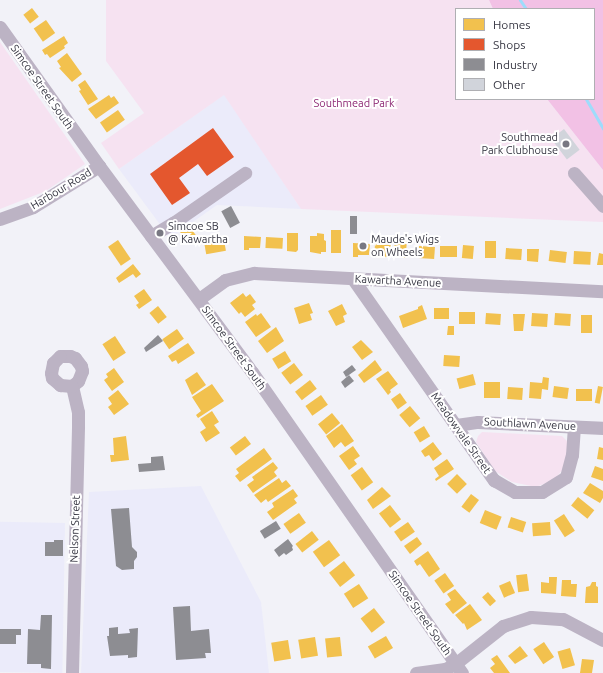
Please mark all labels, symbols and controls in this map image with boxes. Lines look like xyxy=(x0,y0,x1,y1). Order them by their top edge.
legend xyxy=(455,8,595,100)
text: Homes xyxy=(493,18,531,31)
text: Shops xyxy=(493,38,525,51)
street label: Simcoe Street South xyxy=(8,42,76,132)
text: Industry xyxy=(493,58,537,71)
text: Other xyxy=(493,78,525,91)
park label: Southmead Park xyxy=(313,96,395,110)
place label: Southmead Park Clubhouse xyxy=(481,131,558,157)
marker: Southmead Park Clubhouse xyxy=(561,139,571,149)
street label: Harbour Road xyxy=(28,166,94,212)
place label: Simcoe SB @ Kawartha xyxy=(168,220,228,246)
marker: Simcoe SB @ Kawartha xyxy=(155,228,165,238)
place label: Maude's Wigs on Wheels xyxy=(371,233,439,259)
marker: Maude's Wigs on Wheels xyxy=(358,241,368,251)
street label: Kawartha Avenue xyxy=(354,272,442,290)
street label: Simcoe Street South xyxy=(199,304,269,392)
street label: Meadowvale Street xyxy=(428,390,494,476)
street label: Southlawn Avenue xyxy=(484,415,576,433)
street label: Nelson Street xyxy=(67,495,83,563)
street label: Simcoe Street South xyxy=(386,568,454,658)

